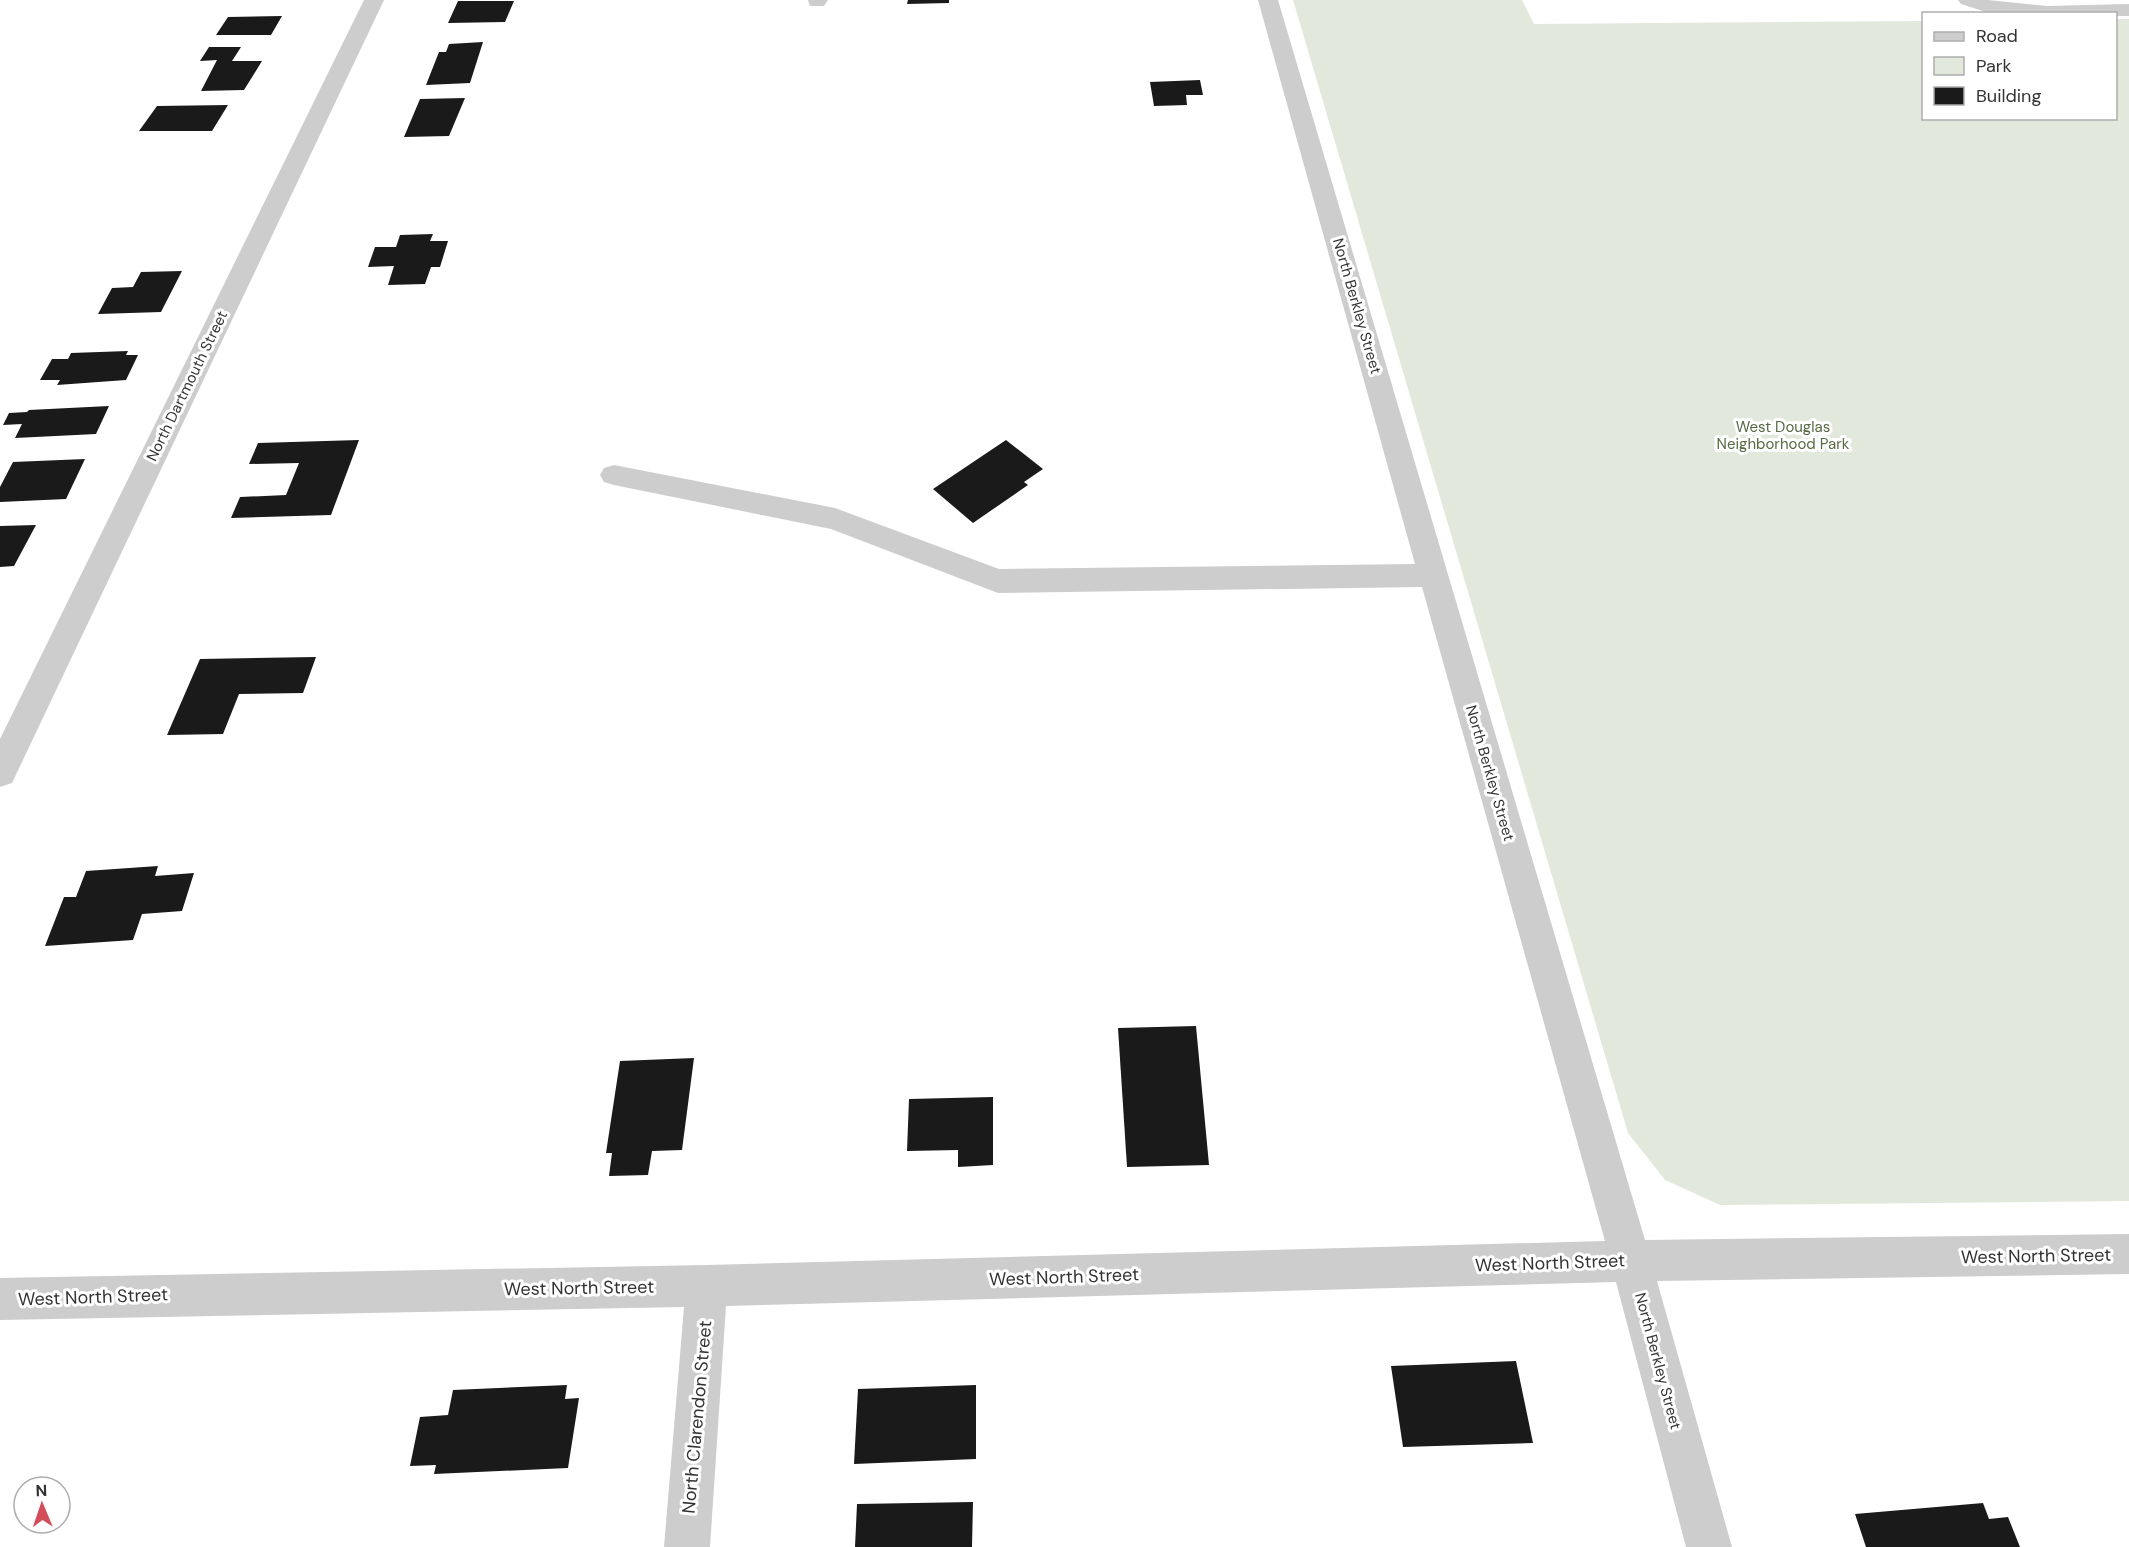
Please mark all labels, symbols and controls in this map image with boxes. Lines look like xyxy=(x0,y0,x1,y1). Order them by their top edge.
legend xyxy=(1922,12,2117,120)
text: Road xyxy=(1976,24,2018,48)
text: Park xyxy=(1976,54,2012,78)
text: Building xyxy=(1976,84,2041,108)
street label: North Berkley Street xyxy=(1328,236,1386,376)
street label: North Dartmouth Street xyxy=(142,307,232,465)
park label: West Douglas Neighborhood Park xyxy=(1717,417,1850,454)
street label: North Berkley Street xyxy=(1461,703,1519,843)
street label: West North Street xyxy=(1961,1243,2111,1269)
street label: West North Street xyxy=(1475,1248,1625,1278)
street label: West North Street xyxy=(989,1262,1139,1292)
street label: West North Street xyxy=(504,1275,654,1301)
street label: West North Street xyxy=(18,1282,168,1312)
street label: North Berkley Street xyxy=(1630,1291,1686,1432)
street label: North Clarendon Street xyxy=(677,1319,717,1515)
north arrow xyxy=(12,1475,72,1535)
text: N xyxy=(35,1480,48,1501)

